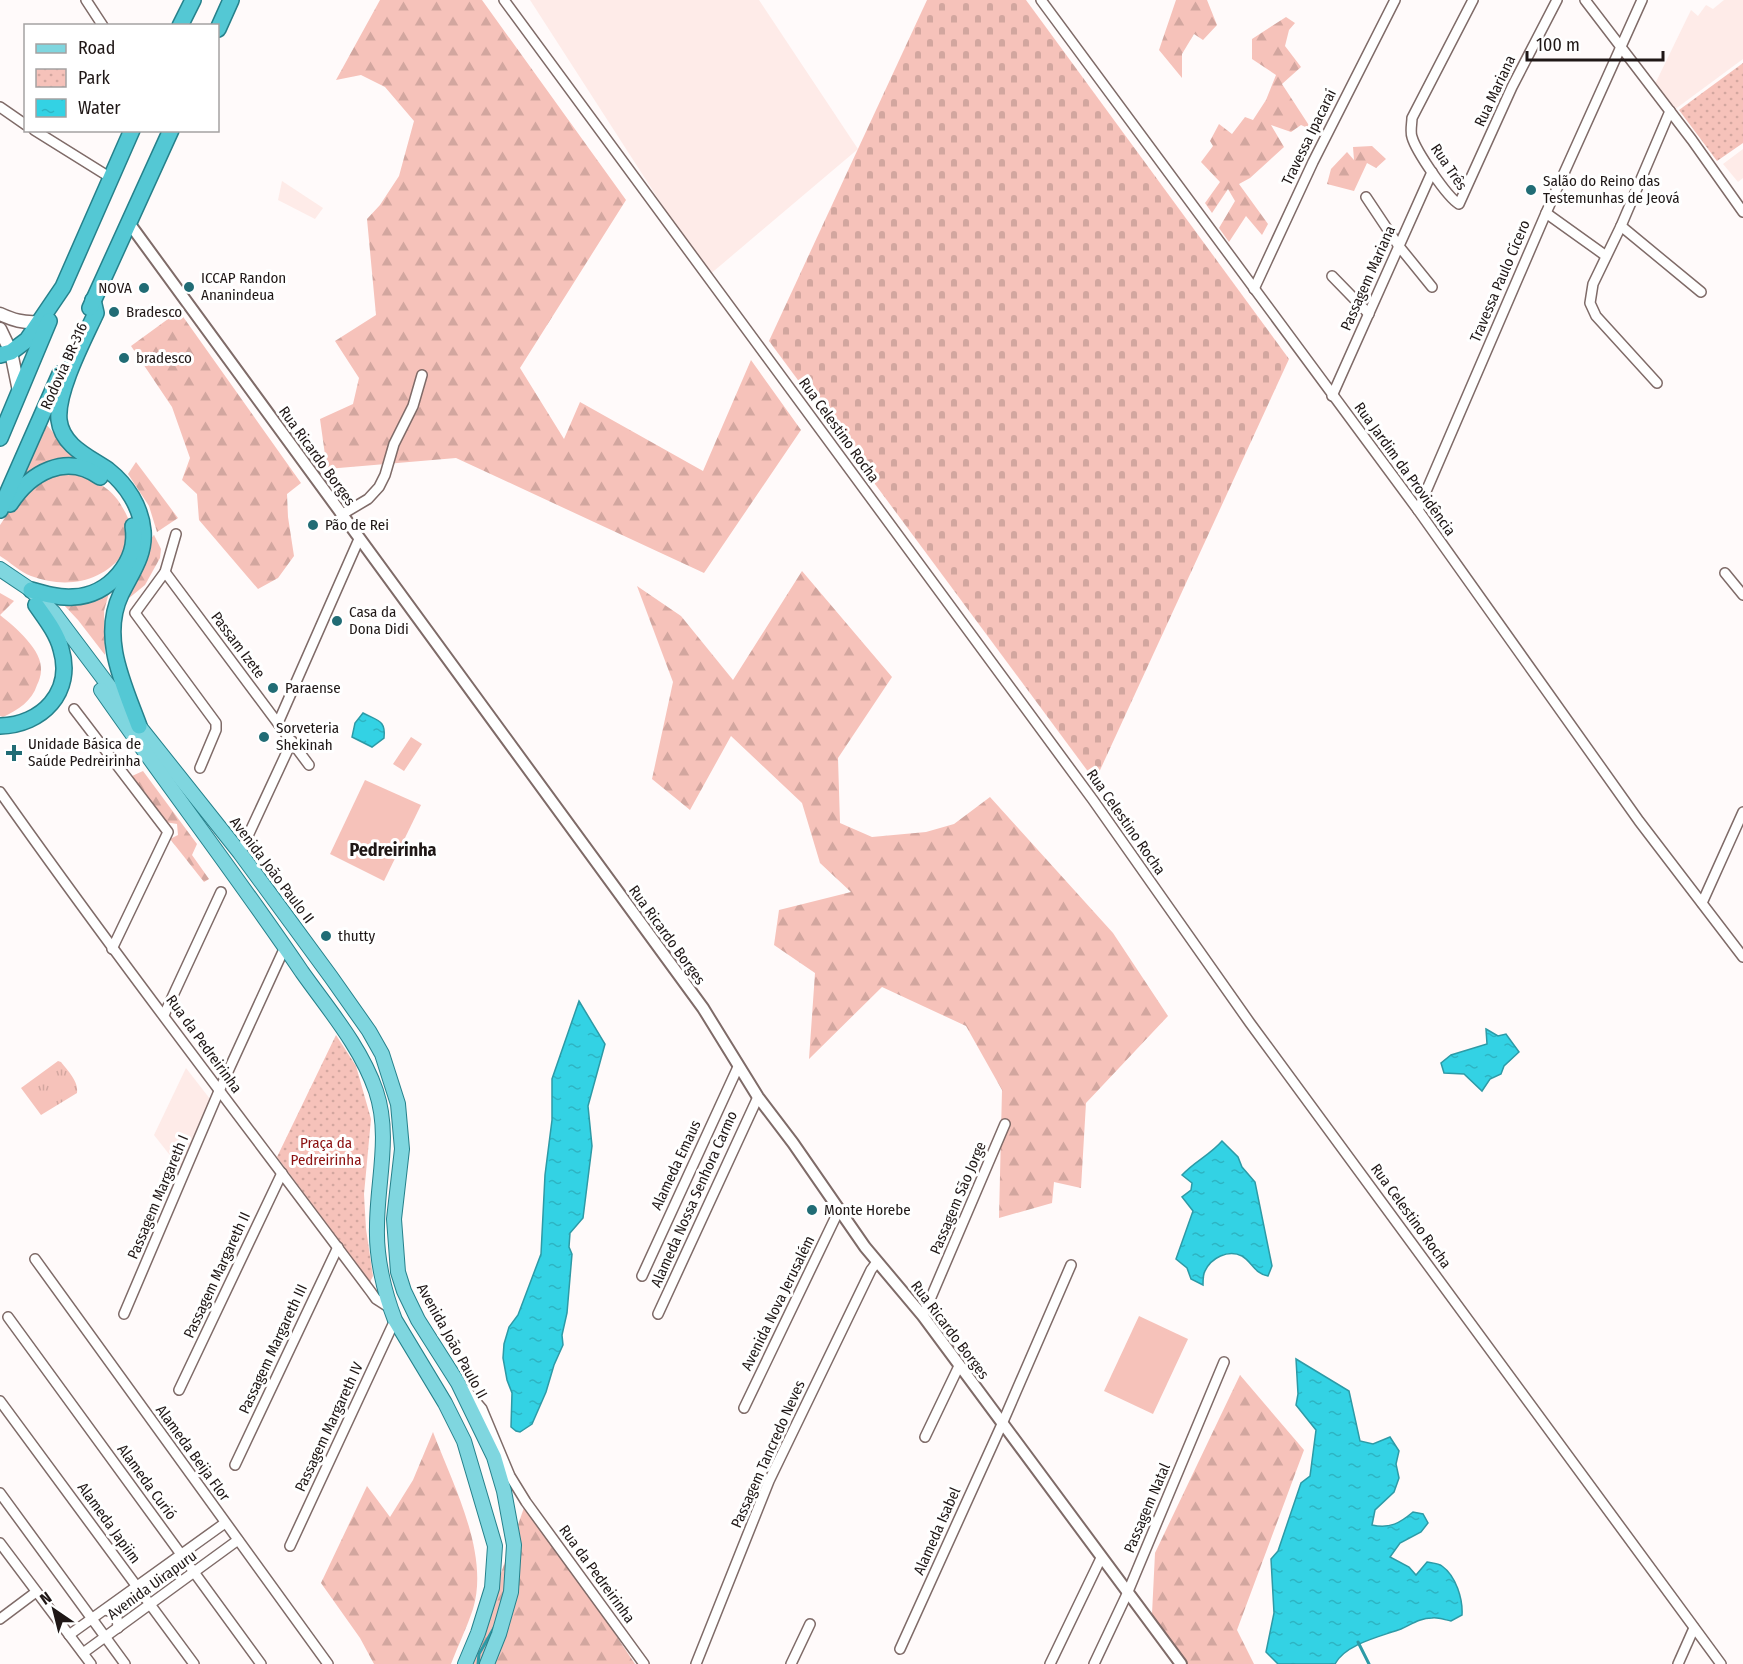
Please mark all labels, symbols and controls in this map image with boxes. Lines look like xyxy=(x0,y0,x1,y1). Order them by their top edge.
legend xyxy=(24,24,219,132)
scale bar xyxy=(1527,24,1664,62)
text: 100 m xyxy=(1536,34,1580,56)
text: Road xyxy=(78,37,115,59)
street label: Rua Mariana xyxy=(1471,53,1519,129)
text: Park xyxy=(78,67,111,89)
street label: Travessa Ipacaraí xyxy=(1278,86,1340,188)
text: Water xyxy=(78,97,121,119)
street label: Rua Três xyxy=(1427,140,1471,194)
place label: Salão do Reino das Testemunhas de Jeová xyxy=(1543,172,1680,207)
marker: Salão do Reino das Testemunhas de Jeová xyxy=(1524,183,1538,197)
street label: Travessa Paulo Cícero xyxy=(1466,217,1534,345)
street label: Passagem Mariana xyxy=(1337,223,1399,333)
place label: ICCAP Randon Ananindeua xyxy=(201,269,286,304)
place label: NOVA xyxy=(98,279,132,297)
marker: ICCAP Randon Ananindeua xyxy=(182,280,196,294)
marker: NOVA xyxy=(137,281,151,295)
place label: Bradesco xyxy=(126,303,182,321)
marker: Bradesco xyxy=(107,305,121,319)
street label: Rodovia BR-316 xyxy=(37,320,91,412)
place label: bradesco xyxy=(136,349,192,367)
marker: bradesco xyxy=(117,351,131,365)
street label: Rua Celestino Rocha xyxy=(795,374,883,486)
street label: Rua Jardim da Providência xyxy=(1351,399,1459,539)
street label: Rua Ricardo Borges xyxy=(275,403,359,509)
place label: Pão de Rei xyxy=(325,516,389,534)
marker: Pão de Rei xyxy=(306,518,320,532)
place label: Casa da Dona Didi xyxy=(349,603,409,638)
street label: Passam Izete xyxy=(207,608,269,682)
marker: Casa da Dona Didi xyxy=(330,614,344,628)
place label: Paraense xyxy=(285,679,341,697)
marker: Paraense xyxy=(266,681,280,695)
place label: Sorveteria Shekinah xyxy=(276,719,339,754)
marker: Sorveteria Shekinah xyxy=(257,730,271,744)
place label: Unidade Básica de Saúde Pedreirinha xyxy=(28,735,141,770)
marker: Unidade Básica de Saúde Pedreirinha xyxy=(5,744,23,762)
street label: Rua Celestino Rocha xyxy=(1083,766,1169,878)
street label: Avenida João Paulo II xyxy=(226,813,318,927)
district label: Pedreirinha xyxy=(349,839,437,861)
street label: Rua Ricardo Borges xyxy=(625,882,709,988)
place label: thutty xyxy=(338,927,375,945)
marker: thutty xyxy=(319,929,333,943)
street label: Rua da Pedreirinha xyxy=(162,991,246,1097)
street label: Alameda Nossa Senhora Carmo xyxy=(647,1108,741,1290)
street label: Alameda Emaus xyxy=(647,1117,705,1213)
street label: Passagem Margareth I xyxy=(124,1132,192,1262)
park label: Praça da Pedreirinha xyxy=(290,1134,362,1169)
street label: Passagem São Jorge xyxy=(926,1139,990,1257)
street label: Rua Celestino Rocha xyxy=(1367,1160,1455,1272)
place label: Monte Horebe xyxy=(824,1201,911,1219)
marker: Monte Horebe xyxy=(805,1203,819,1217)
street label: Passagem Margareth II xyxy=(180,1209,254,1341)
street label: Avenida Nova Jerusalém xyxy=(738,1233,818,1373)
street label: Rua Ricardo Borges xyxy=(907,1277,993,1383)
street label: Avenida João Paulo II xyxy=(413,1280,491,1402)
street label: Passagem Margareth III xyxy=(235,1281,311,1417)
street label: Passagem Margareth IV xyxy=(291,1359,367,1495)
street label: Passagem Tancredo Neves xyxy=(727,1377,809,1531)
street label: Alameda Beija Flor xyxy=(152,1401,234,1505)
street label: Alameda Curió xyxy=(114,1441,181,1523)
street label: Passagem Natal xyxy=(1120,1460,1174,1556)
street label: Alameda Japiim xyxy=(74,1479,144,1567)
street label: Alameda Isabel xyxy=(910,1484,964,1578)
street label: Rua da Pedreirinha xyxy=(555,1521,639,1627)
street label: Avenida Uirapuru xyxy=(104,1547,200,1623)
north arrow xyxy=(24,1580,84,1640)
text: N xyxy=(36,1588,55,1609)

